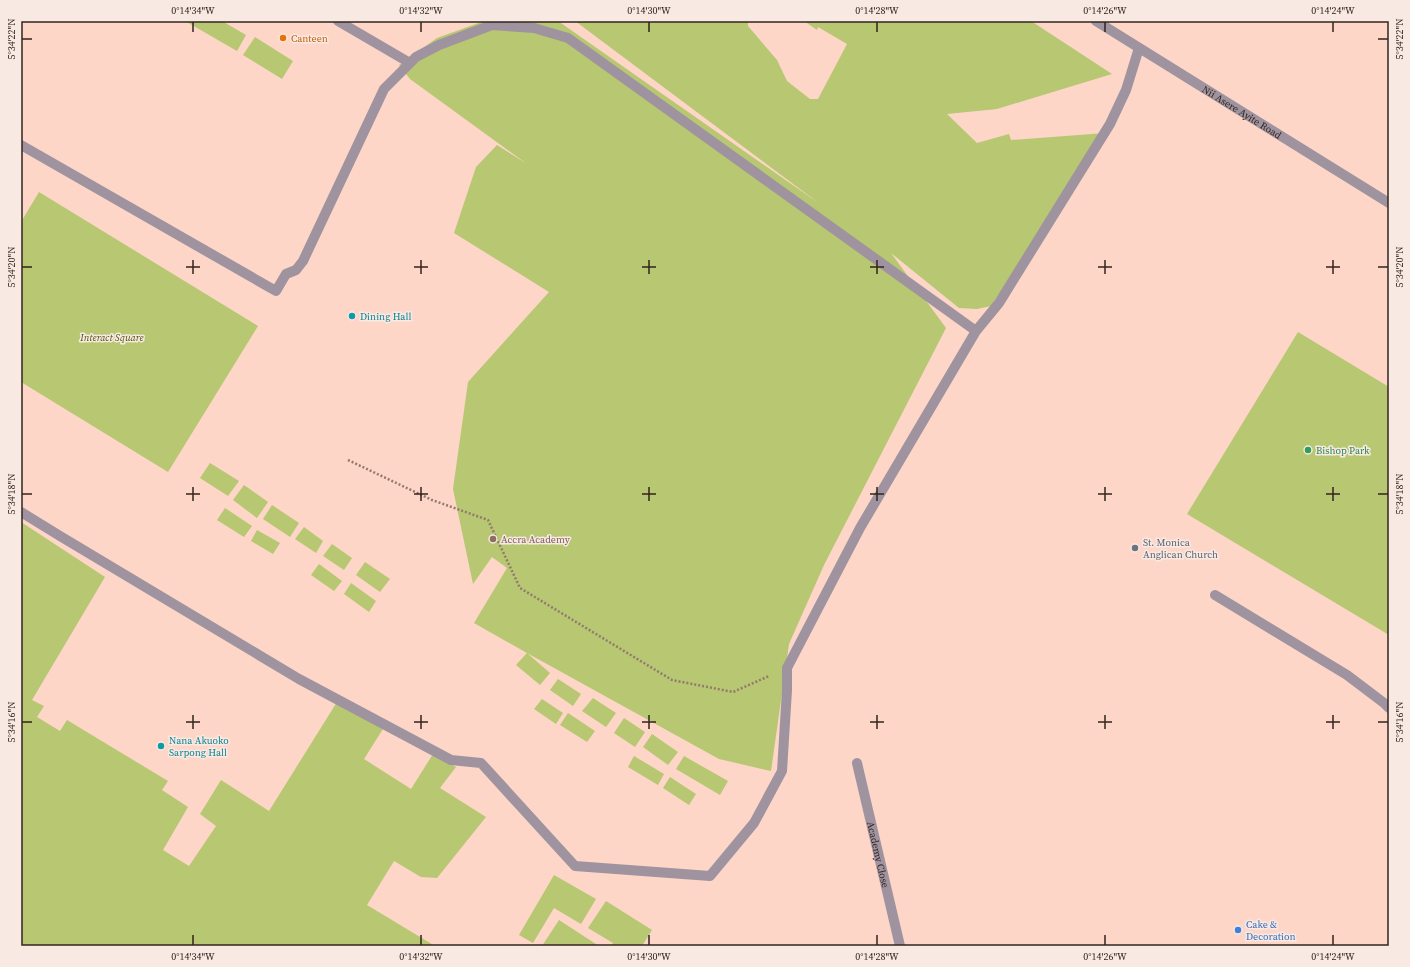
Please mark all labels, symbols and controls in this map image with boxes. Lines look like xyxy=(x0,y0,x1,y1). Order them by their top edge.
text: 0°14'34"W xyxy=(171,4,215,17)
text: 0°14'32"W xyxy=(399,4,443,17)
text: 0°14'30"W xyxy=(627,4,671,17)
text: 0°14'28"W xyxy=(855,4,899,17)
text: 0°14'26"W xyxy=(1083,4,1127,17)
text: 0°14'24"W xyxy=(1311,4,1355,17)
text: 5°34'22"N xyxy=(5,18,18,60)
text: 5°34'22"N xyxy=(1393,18,1406,60)
place label: Canteen xyxy=(291,32,328,45)
marker: Canteen xyxy=(278,33,288,43)
street label: Nii Asere Ayite Road xyxy=(1200,83,1284,142)
text: 5°34'20"N xyxy=(5,246,18,288)
text: 5°34'20"N xyxy=(1393,246,1406,288)
place label: Dining Hall xyxy=(360,310,411,323)
marker: Dining Hall xyxy=(347,311,357,321)
park label: Interact Square xyxy=(79,331,144,344)
place label: Bishop Park xyxy=(1316,444,1370,457)
marker: Bishop Park xyxy=(1303,445,1313,455)
text: 5°34'18"N xyxy=(5,473,18,515)
text: 5°34'18"N xyxy=(1393,473,1406,515)
place label: Accra Academy xyxy=(501,533,571,546)
marker: Accra Academy xyxy=(488,534,498,544)
place label: St. Monica Anglican Church xyxy=(1143,536,1218,561)
marker: St. Monica Anglican Church xyxy=(1130,543,1140,553)
text: 5°34'16"N xyxy=(5,701,18,743)
text: 5°34'16"N xyxy=(1393,701,1406,743)
place label: Nana Akuoko Sarpong Hall xyxy=(169,734,229,759)
marker: Nana Akuoko Sarpong Hall xyxy=(156,741,166,751)
street label: Academy Close xyxy=(864,820,892,889)
place label: Cake & Decoration xyxy=(1246,918,1296,943)
marker: Cake & Decoration xyxy=(1233,925,1243,935)
text: 0°14'34"W xyxy=(171,950,215,963)
text: 0°14'32"W xyxy=(399,950,443,963)
text: 0°14'30"W xyxy=(627,950,671,963)
text: 0°14'28"W xyxy=(855,950,899,963)
text: 0°14'26"W xyxy=(1083,950,1127,963)
text: 0°14'24"W xyxy=(1311,950,1355,963)

